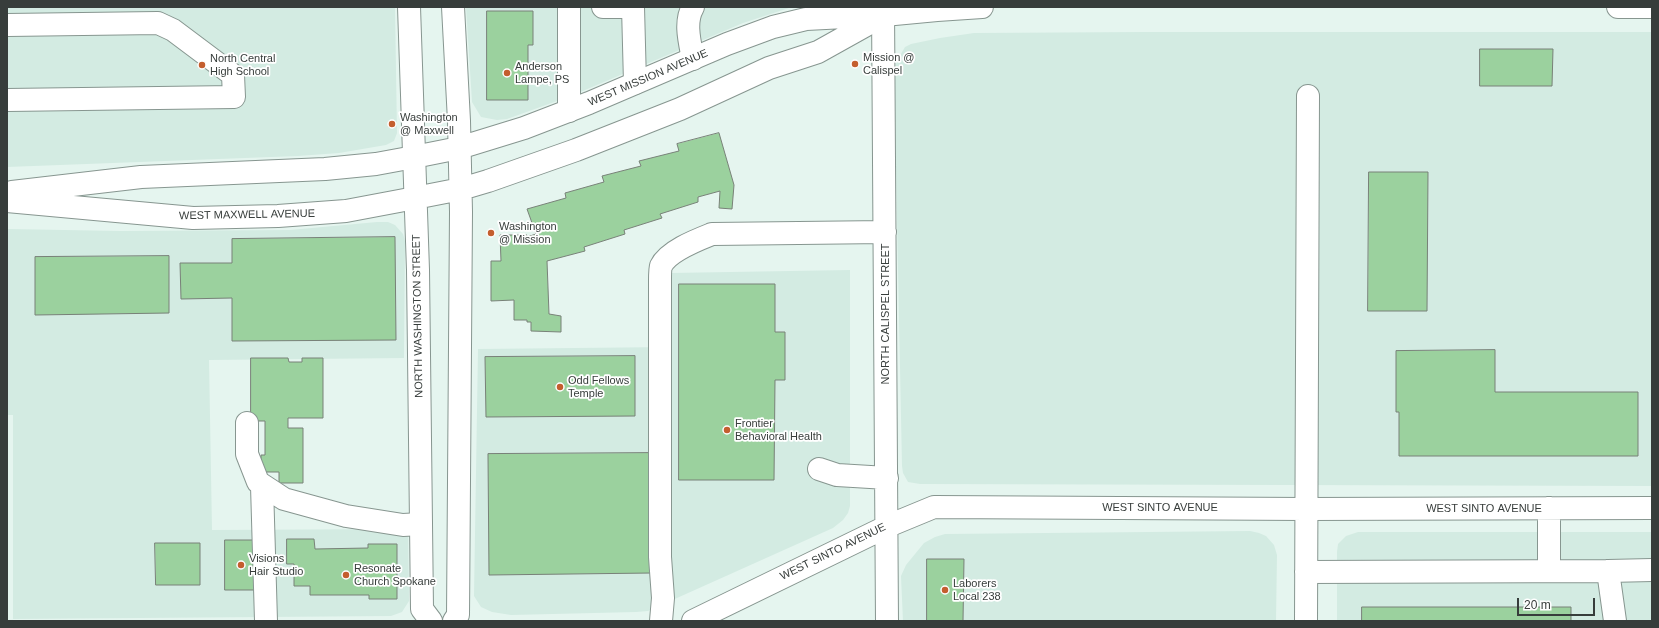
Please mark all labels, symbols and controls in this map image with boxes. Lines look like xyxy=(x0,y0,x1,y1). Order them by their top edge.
street label: WEST MISSION AVENUE xyxy=(586,47,710,109)
place label: Mission @ Calispel xyxy=(863,51,915,77)
place label: North Central High School xyxy=(210,52,275,78)
marker: Mission @ Calispel xyxy=(850,59,860,69)
marker: North Central High School xyxy=(197,60,207,70)
place label: Anderson Lampe, PS xyxy=(515,60,569,86)
marker: Anderson Lampe, PS xyxy=(502,68,512,78)
place label: Washington @ Maxwell xyxy=(400,111,458,137)
marker: Washington @ Maxwell xyxy=(387,119,397,129)
street label: WEST MAXWELL AVENUE xyxy=(179,207,315,223)
place label: Washington @ Mission xyxy=(499,220,557,246)
marker: Washington @ Mission xyxy=(486,228,496,238)
street label: NORTH WASHINGTON STREET xyxy=(410,234,426,398)
street label: NORTH CALISPEL STREET xyxy=(879,244,893,384)
place label: Odd Fellows Temple xyxy=(568,374,629,400)
marker: Odd Fellows Temple xyxy=(555,382,565,392)
place label: Frontier Behavioral Health xyxy=(735,417,822,443)
marker: Frontier Behavioral Health xyxy=(722,425,732,435)
street label: WEST SINTO AVENUE xyxy=(1102,501,1218,515)
street label: WEST SINTO AVENUE xyxy=(1426,502,1542,516)
street label: WEST SINTO AVENUE xyxy=(778,521,888,583)
place label: Visions Hair Studio xyxy=(249,552,303,578)
marker: Visions Hair Studio xyxy=(236,560,246,570)
place label: Resonate Church Spokane xyxy=(354,562,436,588)
marker: Resonate Church Spokane xyxy=(341,570,351,580)
place label: Laborers Local 238 xyxy=(953,577,1001,603)
marker: Laborers Local 238 xyxy=(940,585,950,595)
scale bar xyxy=(1519,590,1597,616)
text: 20 m xyxy=(1524,598,1551,612)

